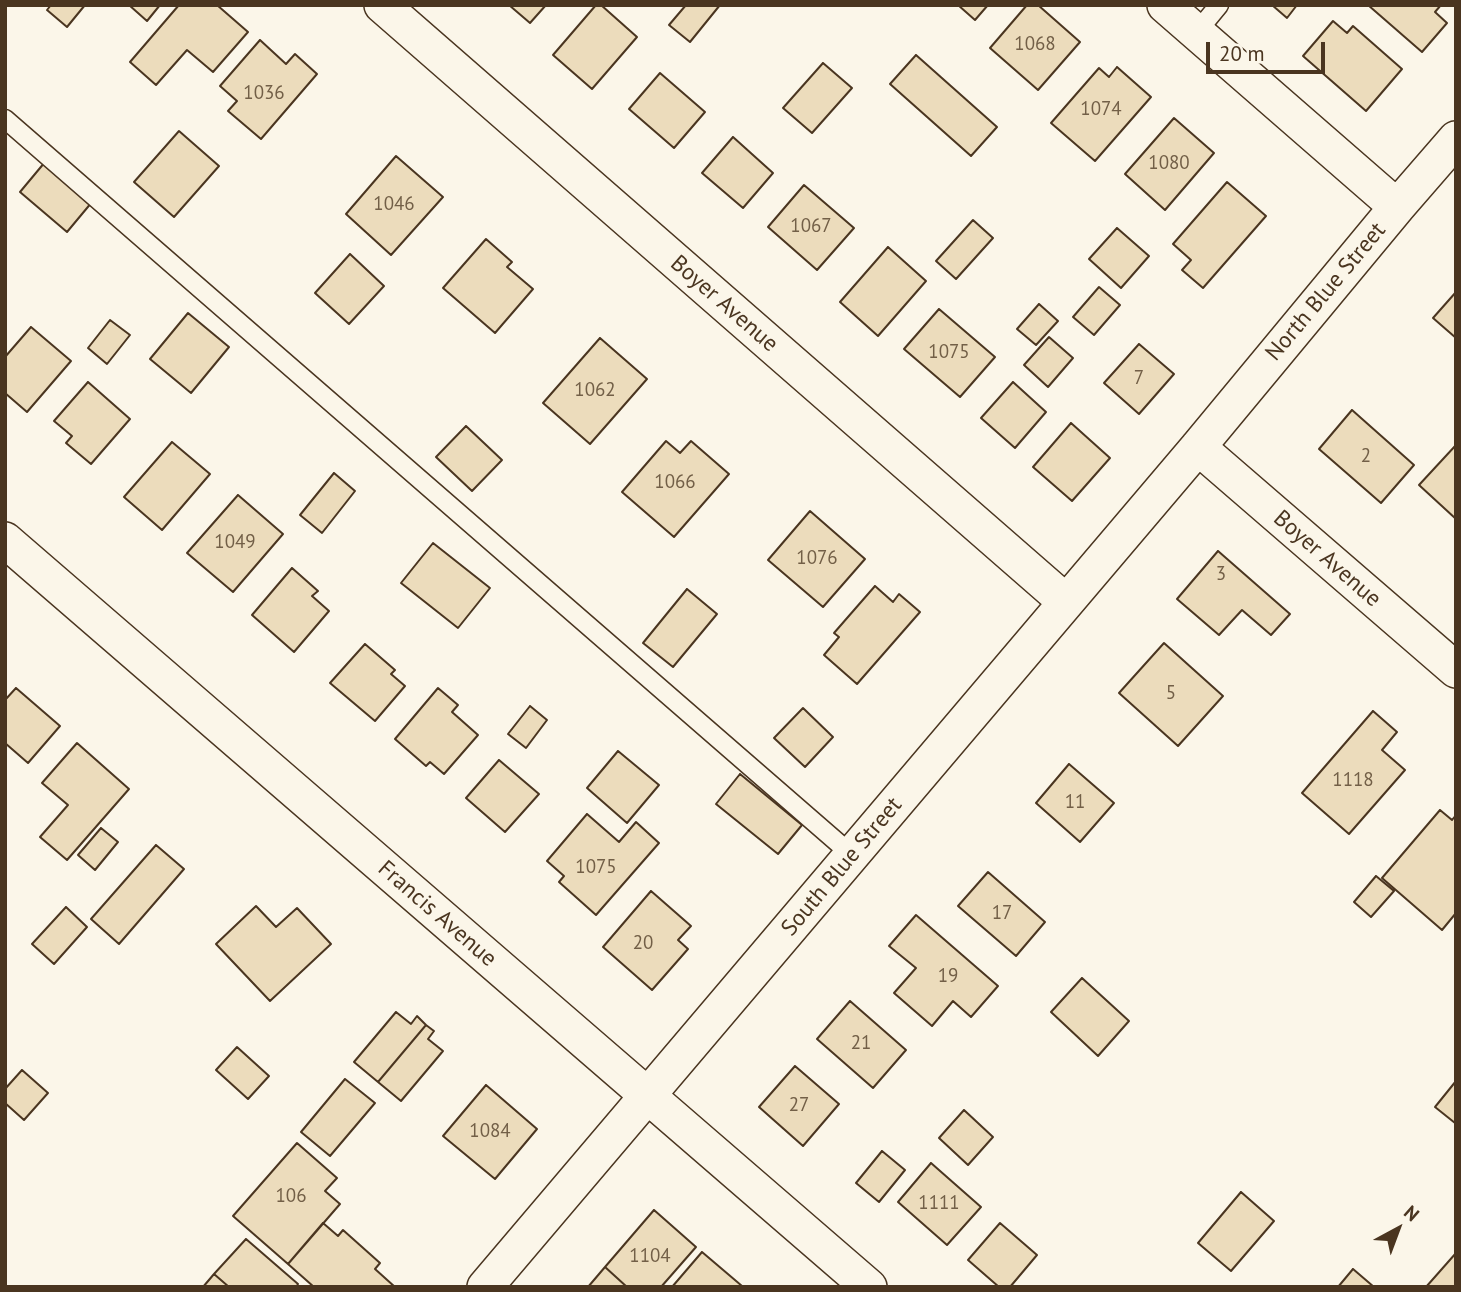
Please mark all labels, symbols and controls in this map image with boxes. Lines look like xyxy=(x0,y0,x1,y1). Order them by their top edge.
scale bar xyxy=(1209,28,1328,72)
house number: 1068 xyxy=(1014,34,1056,56)
text: 20 m xyxy=(1219,40,1265,67)
house number: 1036 xyxy=(243,83,285,105)
house number: 1074 xyxy=(1080,99,1122,121)
house number: 1080 xyxy=(1148,153,1190,175)
house number: 1046 xyxy=(373,194,415,216)
house number: 1067 xyxy=(790,216,832,238)
street label: North Blue Street xyxy=(1260,217,1392,367)
street label: Boyer Avenue xyxy=(665,250,783,358)
house number: 1075 xyxy=(928,342,970,364)
house number: 7 xyxy=(1134,368,1144,390)
house number: 1062 xyxy=(574,380,616,402)
house number: 2 xyxy=(1361,446,1371,468)
house number: 1066 xyxy=(654,472,696,494)
street label: Boyer Avenue xyxy=(1268,505,1386,613)
house number: 1049 xyxy=(214,532,256,554)
house number: 1076 xyxy=(796,548,838,570)
house number: 3 xyxy=(1216,564,1226,586)
house number: 5 xyxy=(1166,683,1176,705)
house number: 1118 xyxy=(1332,770,1374,792)
street label: South Blue Street xyxy=(776,792,908,942)
house number: 11 xyxy=(1065,792,1085,814)
street label: Francis Avenue xyxy=(372,855,502,973)
house number: 1075 xyxy=(575,857,617,879)
house number: 17 xyxy=(992,903,1012,925)
house number: 20 xyxy=(633,933,653,955)
house number: 19 xyxy=(938,966,958,988)
house number: 21 xyxy=(851,1033,871,1055)
house number: 27 xyxy=(789,1095,809,1117)
house number: 1084 xyxy=(469,1121,511,1143)
house number: 106 xyxy=(275,1186,307,1208)
house number: 1111 xyxy=(918,1193,960,1215)
north arrow xyxy=(1363,1194,1433,1264)
text: N xyxy=(1399,1200,1424,1226)
house number: 1104 xyxy=(629,1246,671,1268)

